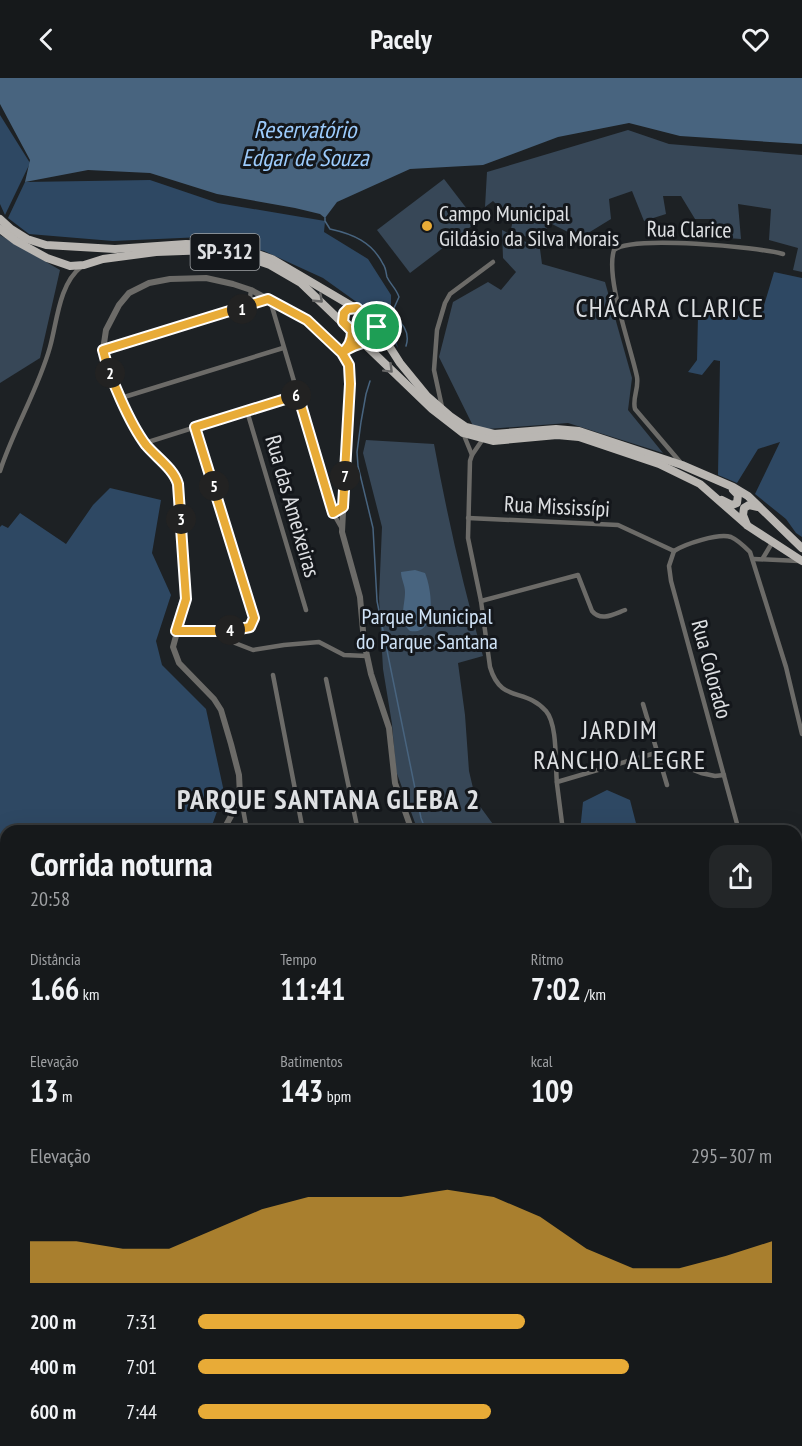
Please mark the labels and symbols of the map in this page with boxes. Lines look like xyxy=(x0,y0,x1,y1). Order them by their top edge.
water label: Reservatório Edgar de Souza xyxy=(241,114,370,173)
place label: Campo Municipal Gildásio da Silva Morais xyxy=(439,199,619,252)
street label: Rua Clarice xyxy=(646,214,732,244)
marker: Campo Municipal Gildásio da Silva Morais xyxy=(420,219,434,233)
road number: SP-312 xyxy=(190,234,260,270)
district label: CHÁCARA CLARICE xyxy=(575,291,765,324)
one-way arrow xyxy=(312,292,323,303)
pin: 1 xyxy=(227,294,257,324)
pin xyxy=(351,301,402,352)
pin: 2 xyxy=(95,358,125,388)
one-way arrow xyxy=(383,362,393,373)
pin: 6 xyxy=(281,380,311,410)
street label: Rua das Ameixeiras xyxy=(259,432,327,580)
pin: 7 xyxy=(330,461,360,491)
pin: 5 xyxy=(199,471,229,501)
street label: Rua Mississípi xyxy=(503,489,611,523)
pin: 3 xyxy=(166,504,196,534)
park label: Parque Municipal do Parque Santana xyxy=(356,602,498,655)
pin: 4 xyxy=(215,615,245,645)
street label: Rua Colorado xyxy=(685,617,739,721)
district label: JARDIM RANCHO ALEGRE xyxy=(533,713,707,776)
district label: PARQUE SANTANA GLEBA 2 xyxy=(177,780,481,817)

